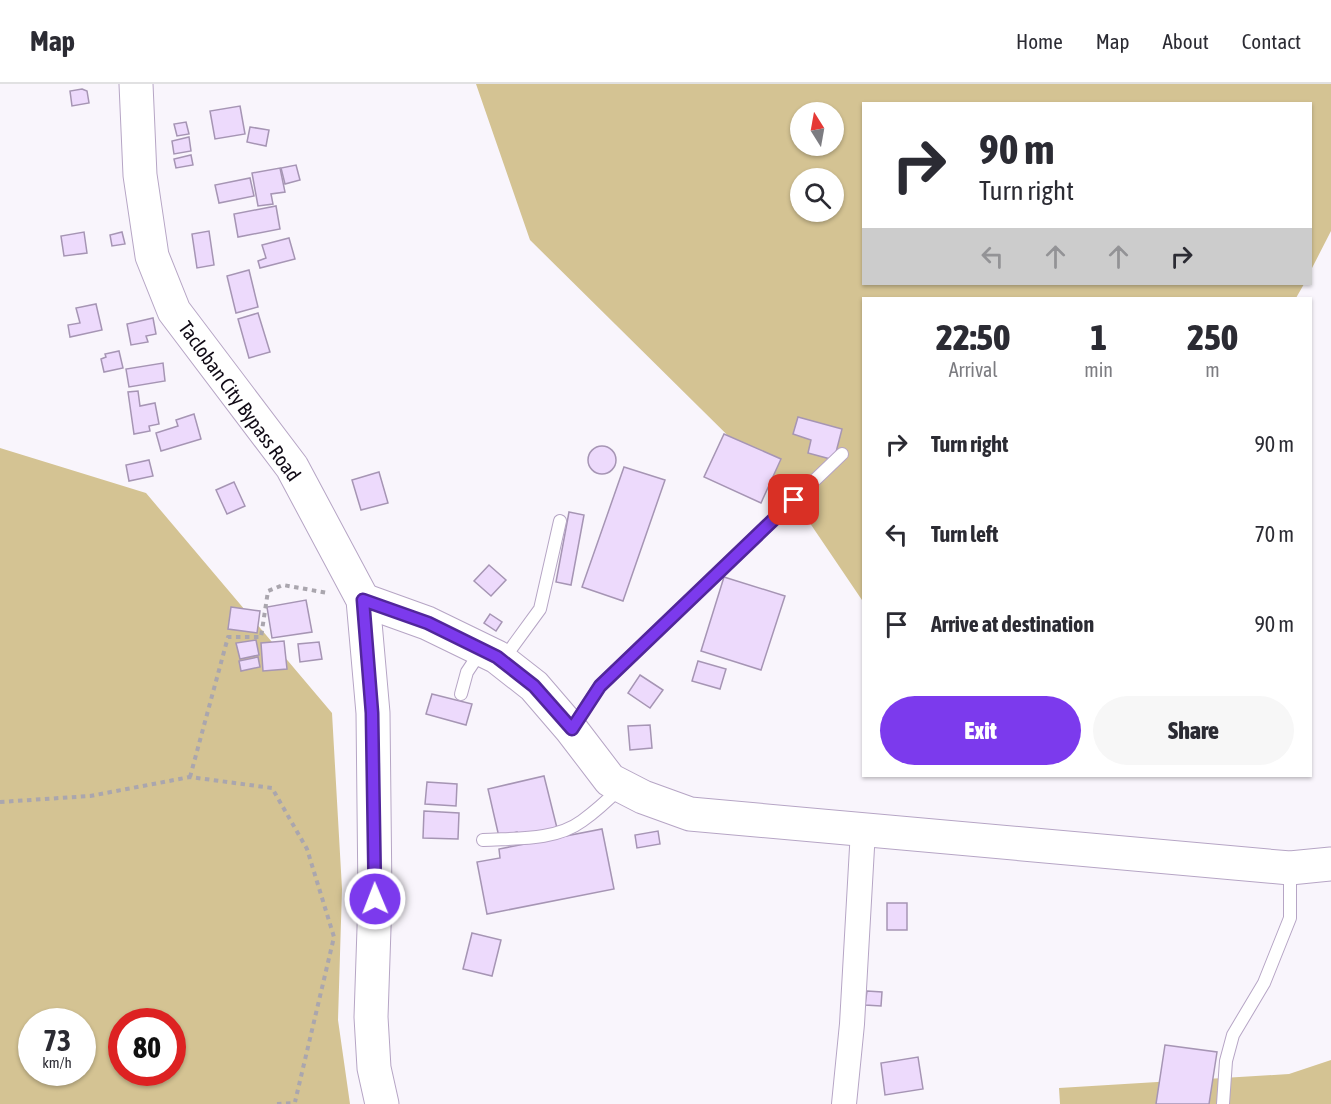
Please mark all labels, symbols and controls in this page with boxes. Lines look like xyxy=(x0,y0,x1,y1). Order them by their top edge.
text: Map xyxy=(30,25,75,57)
text: Home xyxy=(1016,29,1063,53)
text: Map xyxy=(1096,29,1130,53)
text: About xyxy=(1163,29,1209,53)
text: Contact xyxy=(1242,29,1301,53)
north arrow xyxy=(790,102,844,156)
map controls xyxy=(790,102,844,222)
text: 90 m xyxy=(979,125,1054,173)
icon: right xyxy=(880,126,958,204)
button: search xyxy=(790,168,844,222)
text: Turn right xyxy=(979,175,1074,206)
icon: left xyxy=(976,240,1009,273)
icon: ahead xyxy=(1039,240,1072,273)
icon: ahead xyxy=(1102,240,1135,273)
icon: right xyxy=(1165,240,1198,273)
text: 22:50 xyxy=(936,316,1010,358)
text: 1 xyxy=(1090,316,1107,358)
text: 250 xyxy=(1187,316,1238,358)
street label: Tacloban City Bypass Road xyxy=(174,317,306,485)
text: Arrival xyxy=(949,358,998,381)
text: min xyxy=(1084,358,1113,381)
text: m xyxy=(1205,358,1220,381)
icon: right xyxy=(880,428,913,461)
text: Turn right xyxy=(931,431,1008,457)
text: 90 m xyxy=(1254,431,1294,457)
pin xyxy=(768,474,819,525)
icon: arrive xyxy=(777,483,810,516)
icon: left xyxy=(880,518,913,551)
text: Turn left xyxy=(931,521,998,547)
text: 70 m xyxy=(1254,521,1294,547)
icon: arrive xyxy=(880,608,913,641)
text: Arrive at destination xyxy=(931,611,1094,637)
text: 90 m xyxy=(1254,611,1294,637)
button: Exit xyxy=(880,696,1081,765)
button: Share xyxy=(1093,696,1294,765)
position arrow xyxy=(343,867,407,931)
speed limit sign: 80 xyxy=(108,1008,186,1086)
text: 73 xyxy=(43,1023,71,1057)
text: km/h xyxy=(42,1054,72,1071)

